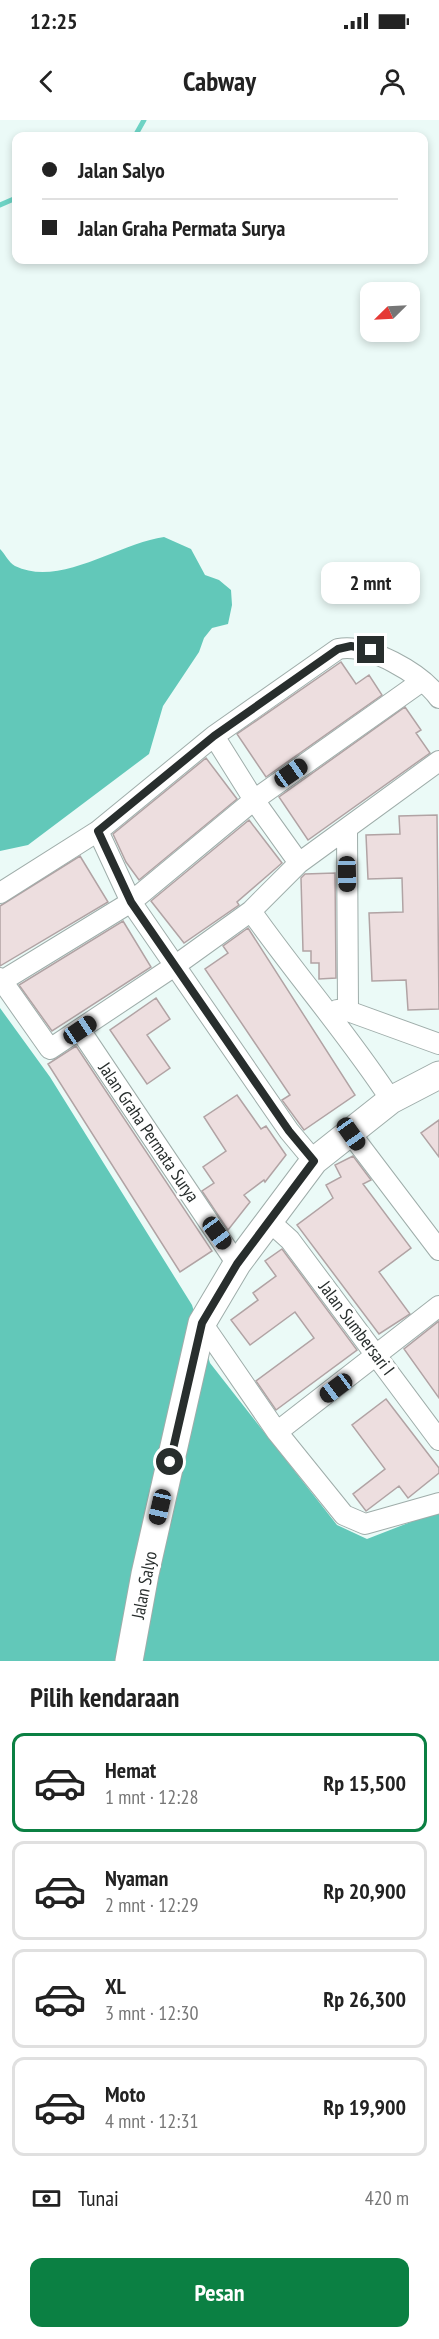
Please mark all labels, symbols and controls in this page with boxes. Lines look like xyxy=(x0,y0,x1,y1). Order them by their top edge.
text: 12:25 xyxy=(30,7,78,35)
text: Cabway xyxy=(183,64,256,98)
icon: back xyxy=(30,65,63,98)
icon: person xyxy=(376,65,409,98)
text: Jalan Salyo xyxy=(78,156,165,184)
text: Jalan Graha Permata Surya xyxy=(78,214,285,242)
north arrow xyxy=(360,282,420,342)
map controls xyxy=(360,282,420,342)
callout: 2 mnt xyxy=(322,563,421,605)
text: 2 mnt xyxy=(350,570,391,596)
route end xyxy=(357,636,384,663)
car xyxy=(271,755,311,791)
car xyxy=(338,856,356,892)
car xyxy=(60,1012,100,1048)
street label: Jalan Graha Permata Surya xyxy=(93,1057,204,1206)
car xyxy=(333,1114,369,1154)
car xyxy=(199,1213,235,1253)
street label: Jalan Sumbersari I xyxy=(313,1275,400,1380)
car xyxy=(316,1370,356,1406)
route start xyxy=(156,1448,183,1475)
car xyxy=(147,1487,173,1527)
street label: Jalan Salyo xyxy=(126,1549,162,1622)
text: Pilih kendaraan xyxy=(30,1680,179,1714)
icon: car xyxy=(33,1756,87,1810)
text: Hemat xyxy=(105,1756,156,1784)
text: Rp 15,500 xyxy=(323,1769,406,1797)
text: 1 mnt · 12:28 xyxy=(105,1784,198,1810)
icon: car xyxy=(33,1864,87,1918)
text: Nyaman xyxy=(105,1864,168,1892)
text: Rp 20,900 xyxy=(323,1877,406,1905)
text: 2 mnt · 12:29 xyxy=(105,1892,198,1918)
icon: car xyxy=(33,1972,87,2026)
text: XL xyxy=(105,1972,126,2000)
text: Rp 26,300 xyxy=(323,1985,406,2013)
text: 3 mnt · 12:30 xyxy=(105,2000,198,2026)
icon: car xyxy=(33,2080,87,2134)
text: Moto xyxy=(105,2080,146,2108)
text: Rp 19,900 xyxy=(323,2093,406,2121)
text: 4 mnt · 12:31 xyxy=(105,2108,198,2134)
icon: cash xyxy=(30,2182,63,2215)
text: Tunai xyxy=(78,2184,119,2212)
text: 420 m xyxy=(365,2185,409,2211)
button: Pesan xyxy=(30,2258,409,2327)

